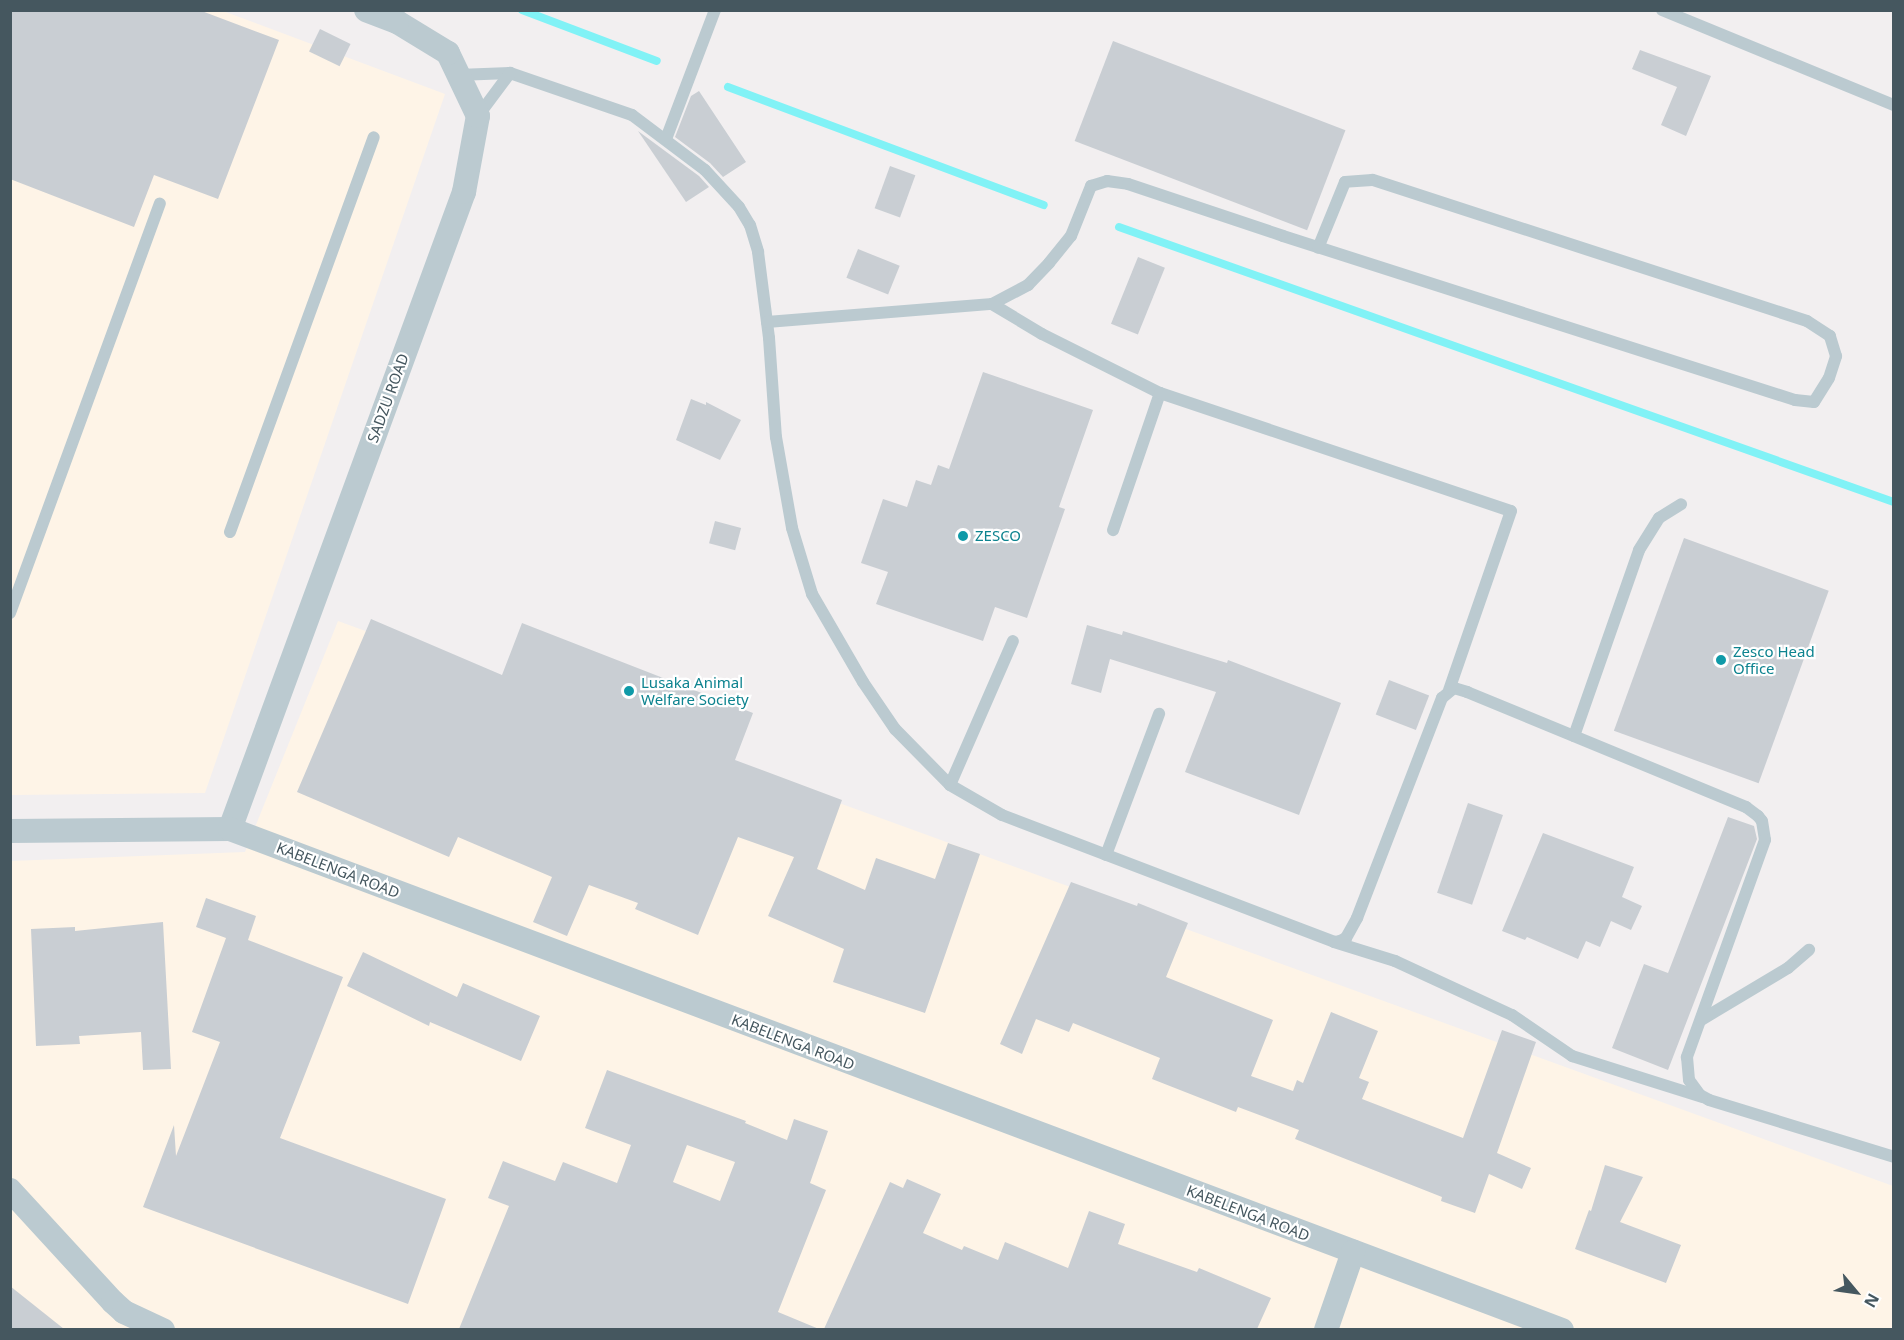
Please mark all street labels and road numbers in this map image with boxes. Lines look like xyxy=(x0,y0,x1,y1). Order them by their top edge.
street label: SADZU ROAD xyxy=(364,351,412,445)
street label: KABELENGA ROAD xyxy=(274,838,402,902)
street label: KABELENGA ROAD xyxy=(729,1010,857,1074)
street label: KABELENGA ROAD xyxy=(1184,1181,1312,1245)

